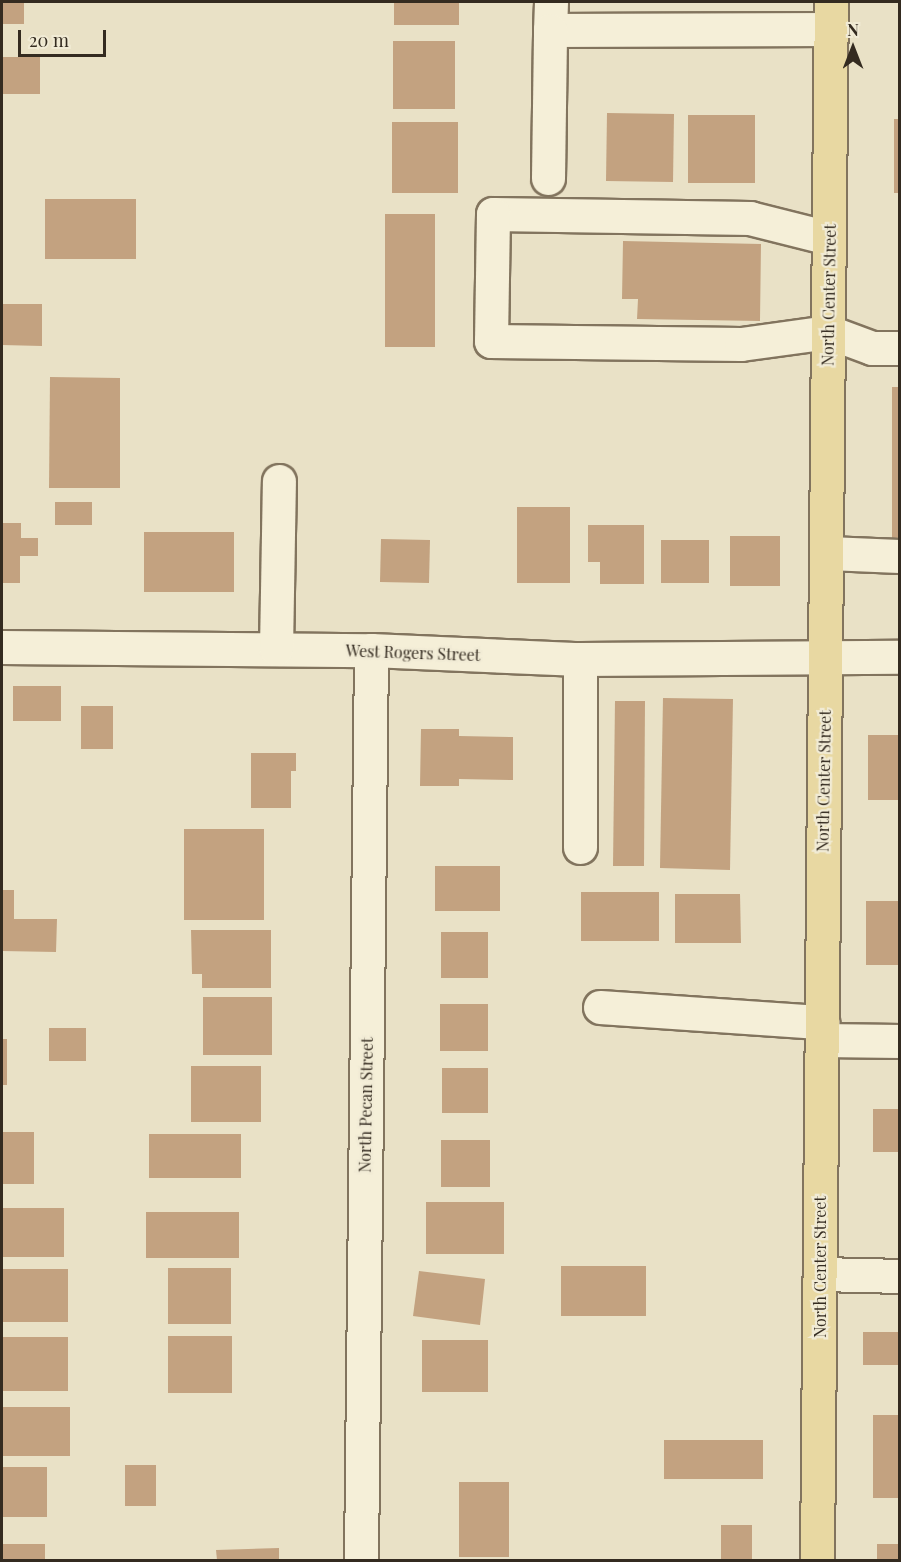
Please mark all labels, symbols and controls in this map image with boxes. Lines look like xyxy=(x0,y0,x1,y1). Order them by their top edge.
scale bar xyxy=(21,18,110,56)
north arrow xyxy=(823,18,883,78)
text: N xyxy=(847,19,859,40)
text: 20 m xyxy=(29,28,69,52)
street label: North Center Street xyxy=(818,224,840,366)
street label: West Rogers Street xyxy=(345,641,481,665)
street label: North Center Street xyxy=(813,710,835,852)
street label: North Pecan Street xyxy=(355,1037,377,1173)
street label: North Center Street xyxy=(810,1196,830,1338)

